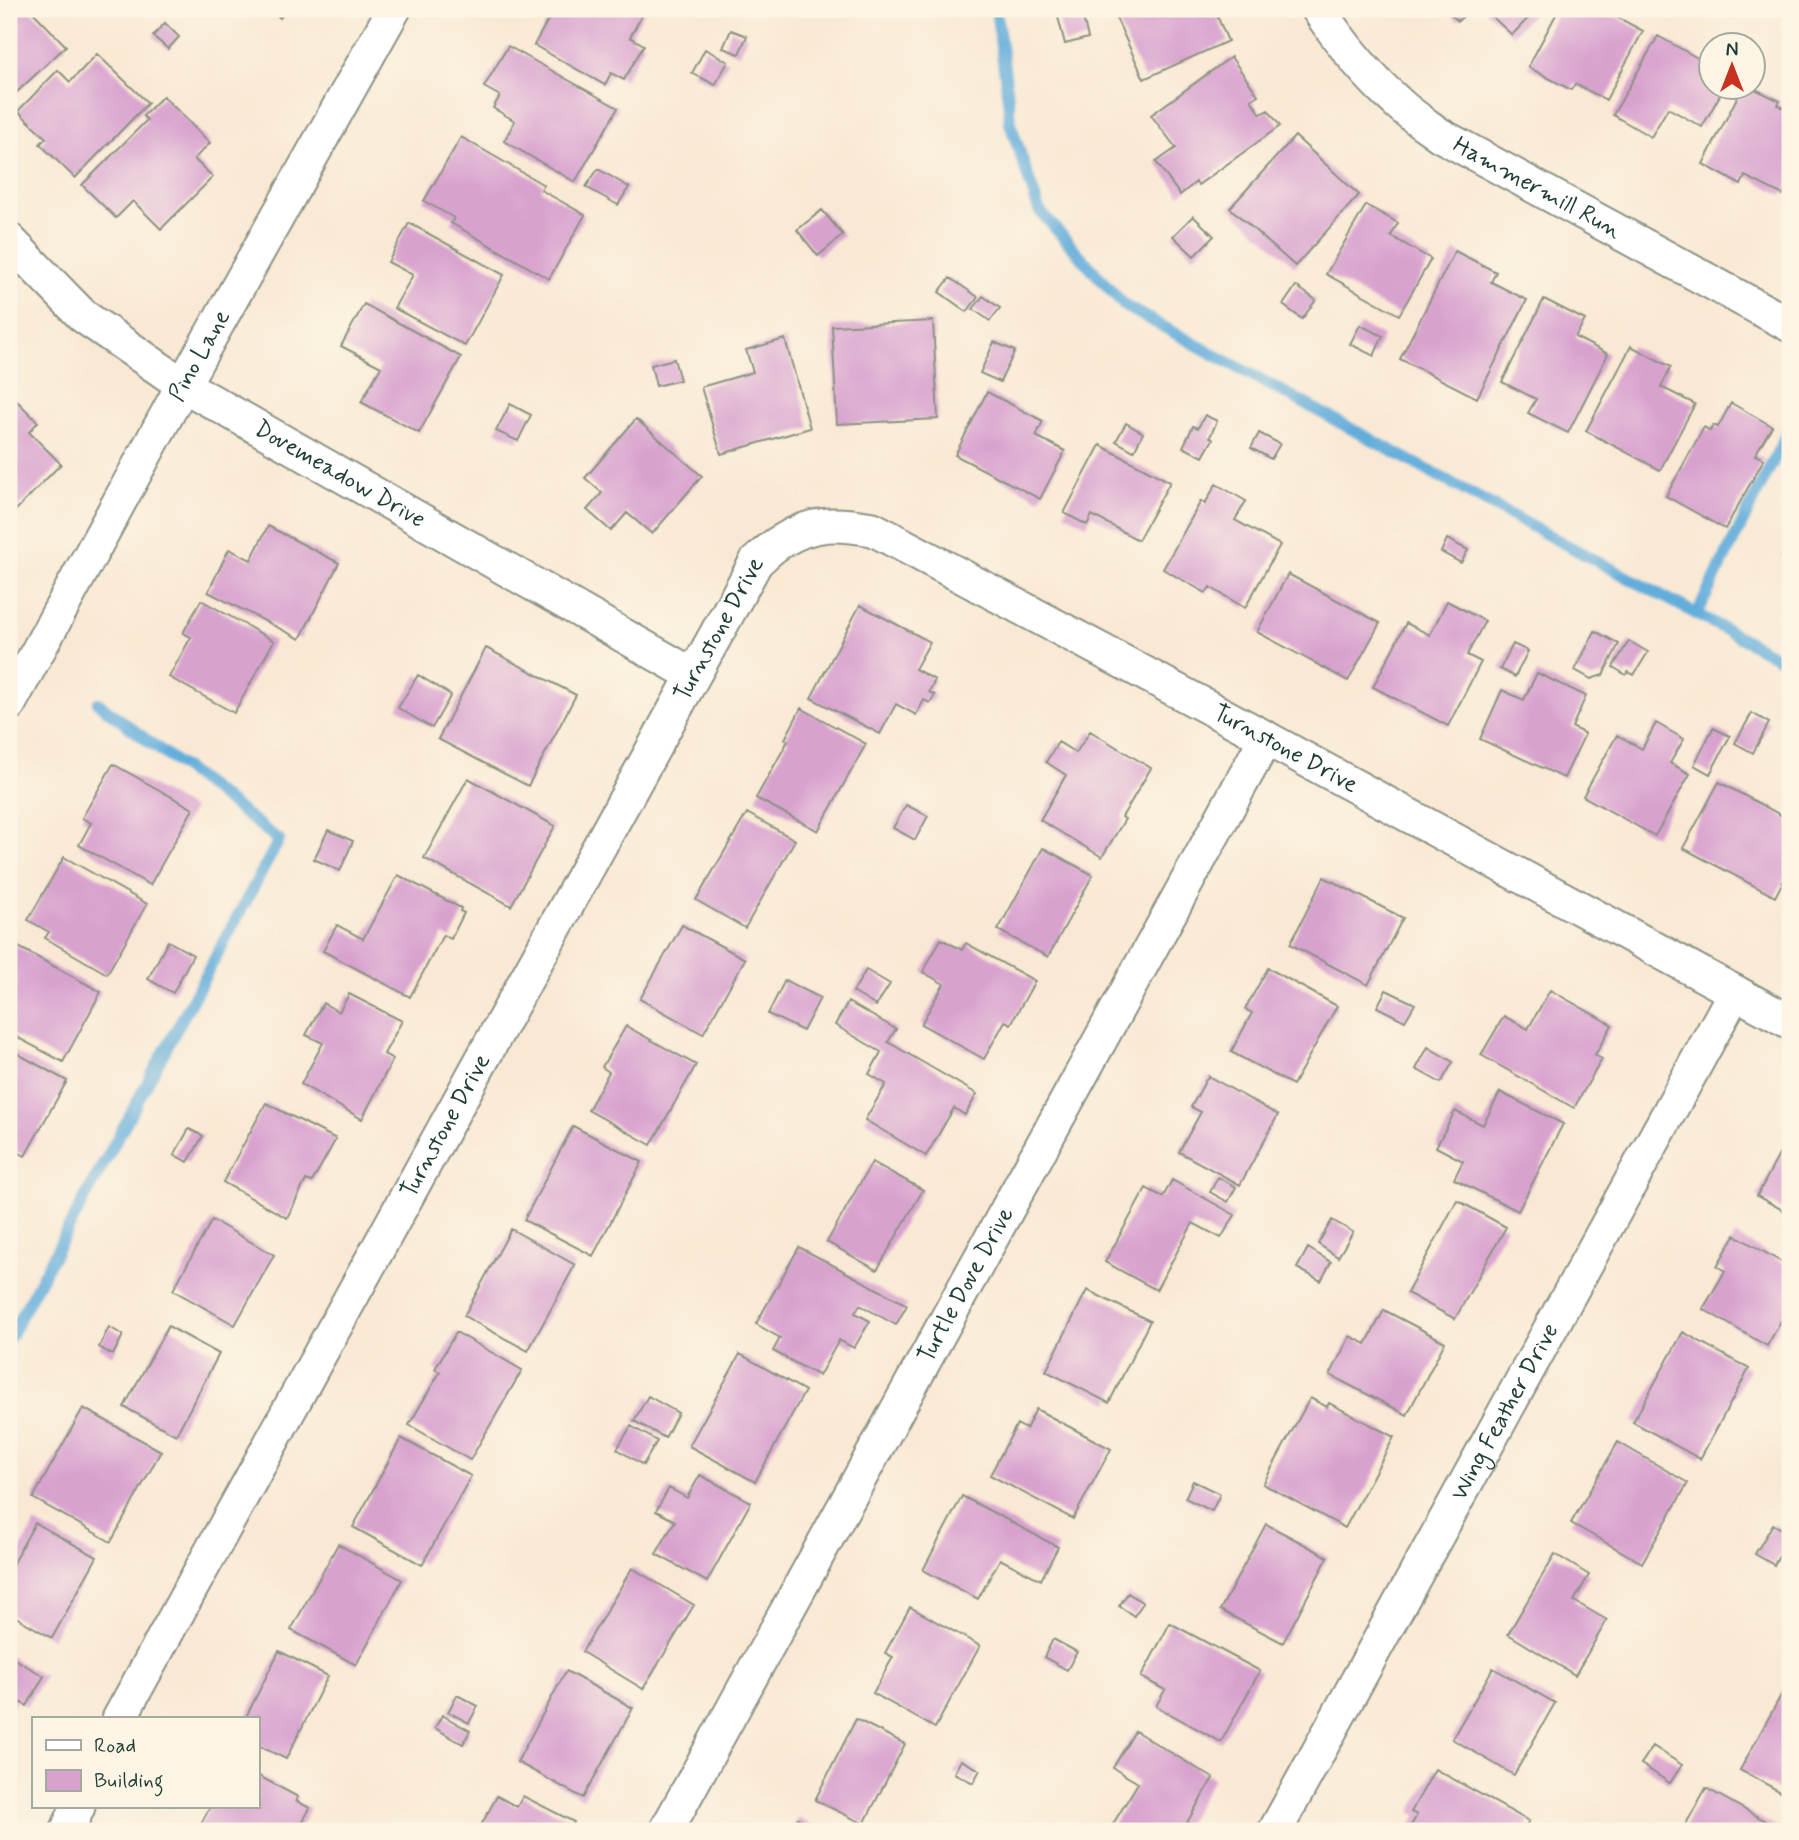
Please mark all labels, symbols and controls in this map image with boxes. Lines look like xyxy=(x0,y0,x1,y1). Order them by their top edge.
north arrow xyxy=(1698,32,1768,102)
text: N xyxy=(1726,38,1738,63)
street label: Hammermill Run xyxy=(1448,129,1627,246)
street label: Pino Lane xyxy=(161,304,238,407)
street label: Dovemeadow Drive xyxy=(249,413,431,535)
street label: Turnstone Drive xyxy=(667,551,771,707)
street label: Turnstone Drive xyxy=(1207,697,1364,800)
street label: Turnstone Drive xyxy=(393,1048,498,1204)
street label: Turtle Dove Drive xyxy=(911,1201,1021,1368)
street label: Wing Feather Drive xyxy=(1444,1318,1566,1506)
legend xyxy=(32,1717,259,1808)
text: Road xyxy=(94,1732,136,1760)
text: Building xyxy=(94,1767,164,1797)

